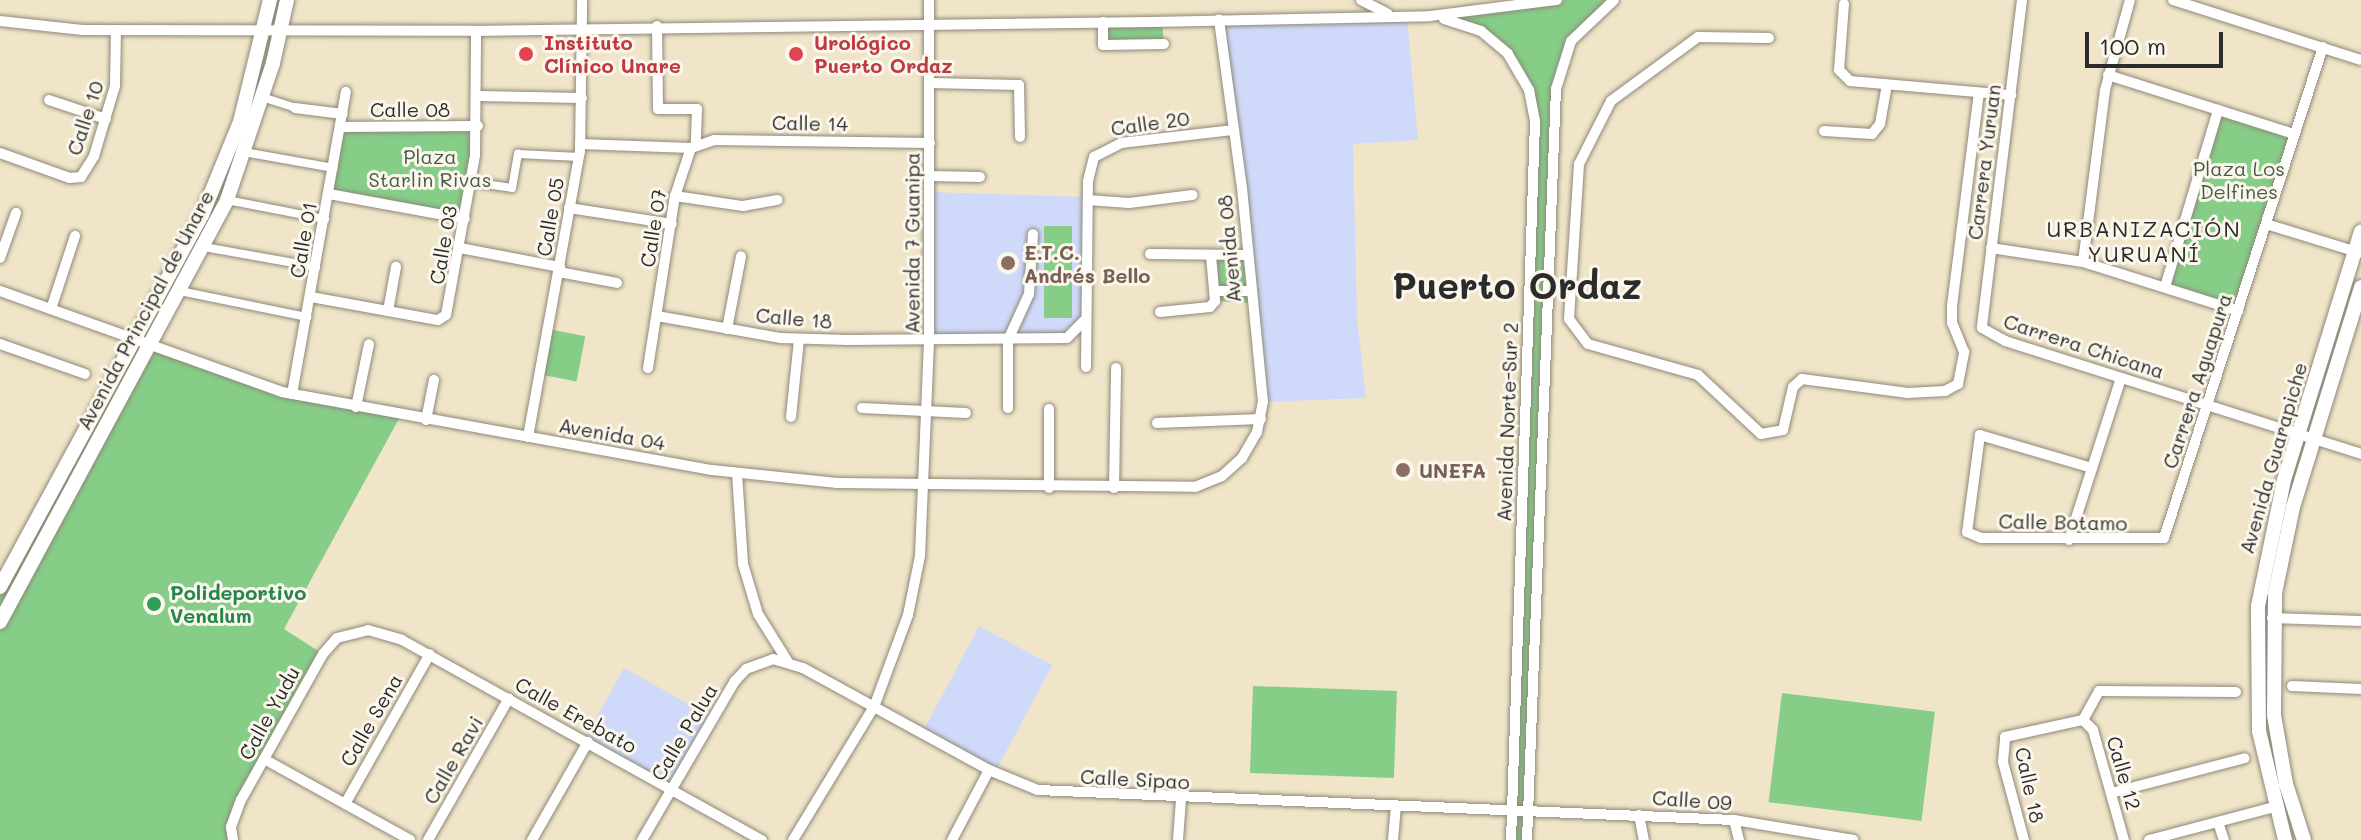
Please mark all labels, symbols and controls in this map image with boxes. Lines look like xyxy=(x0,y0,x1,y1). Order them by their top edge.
scale bar xyxy=(2089,16,2227,66)
place label: Instituto Clínico Unare xyxy=(544,30,681,77)
place label: Urológico Puerto Ordaz xyxy=(814,30,953,77)
text: 100 m xyxy=(2099,30,2166,61)
marker: Instituto Clínico Unare xyxy=(515,43,537,65)
marker: Urológico Puerto Ordaz xyxy=(785,43,807,65)
street label: Calle 10 xyxy=(62,78,108,158)
street label: Carrera Yuruan xyxy=(1963,83,2005,241)
street label: Calle 08 xyxy=(370,97,450,121)
street label: Calle 20 xyxy=(1109,106,1191,140)
street label: Calle 14 xyxy=(772,110,848,136)
park label: Plaza Starlin Rivas xyxy=(369,145,491,192)
street label: Avenida 7 Guanipa xyxy=(900,152,924,334)
park label: Plaza Los Delfines xyxy=(2193,156,2285,203)
street label: Calle 05 xyxy=(531,176,569,258)
street label: Avenida Principal de Unare xyxy=(72,186,218,434)
street label: Calle 07 xyxy=(635,187,671,269)
street label: Avenida 08 xyxy=(1212,194,1246,304)
street label: Calle 01 xyxy=(285,200,321,280)
street label: Calle 03 xyxy=(424,204,462,286)
district label: URBANIZACIÓN YURUANÍ xyxy=(2046,215,2242,266)
place label: E.T.C. Andrés Bello xyxy=(1024,240,1150,287)
marker: E.T.C. Andrés Bello xyxy=(999,254,1017,272)
district label: Puerto Ordaz xyxy=(1392,263,1642,307)
street label: Carrera Aguapura xyxy=(2157,290,2237,472)
street label: Calle 18 xyxy=(755,303,833,333)
street label: Carrera Chicana xyxy=(2001,309,2167,383)
street label: Avenida Norte-Sur 2 xyxy=(1492,322,1522,522)
street label: Avenida Guarapiche xyxy=(2234,359,2312,557)
street label: Avenida 04 xyxy=(557,413,667,455)
place label: UNEFA xyxy=(1419,458,1486,482)
marker: UNEFA xyxy=(1394,461,1412,479)
street label: Calle Botamo xyxy=(1998,509,2128,535)
place label: Polideportivo Venalum xyxy=(170,580,306,627)
marker: Polideportivo Venalum xyxy=(145,595,163,613)
street label: Calle Yudu xyxy=(233,662,305,764)
street label: Calle Sena xyxy=(335,670,407,770)
street label: Calle Erebato xyxy=(511,672,641,758)
street label: Calle Palua xyxy=(646,679,722,785)
street label: Calle Ravi xyxy=(418,712,488,808)
street label: Calle 12 xyxy=(2102,733,2146,813)
street label: Calle 18 xyxy=(2010,745,2050,825)
street label: Calle Sipao xyxy=(1080,764,1190,794)
street label: Calle 09 xyxy=(1651,785,1733,815)

